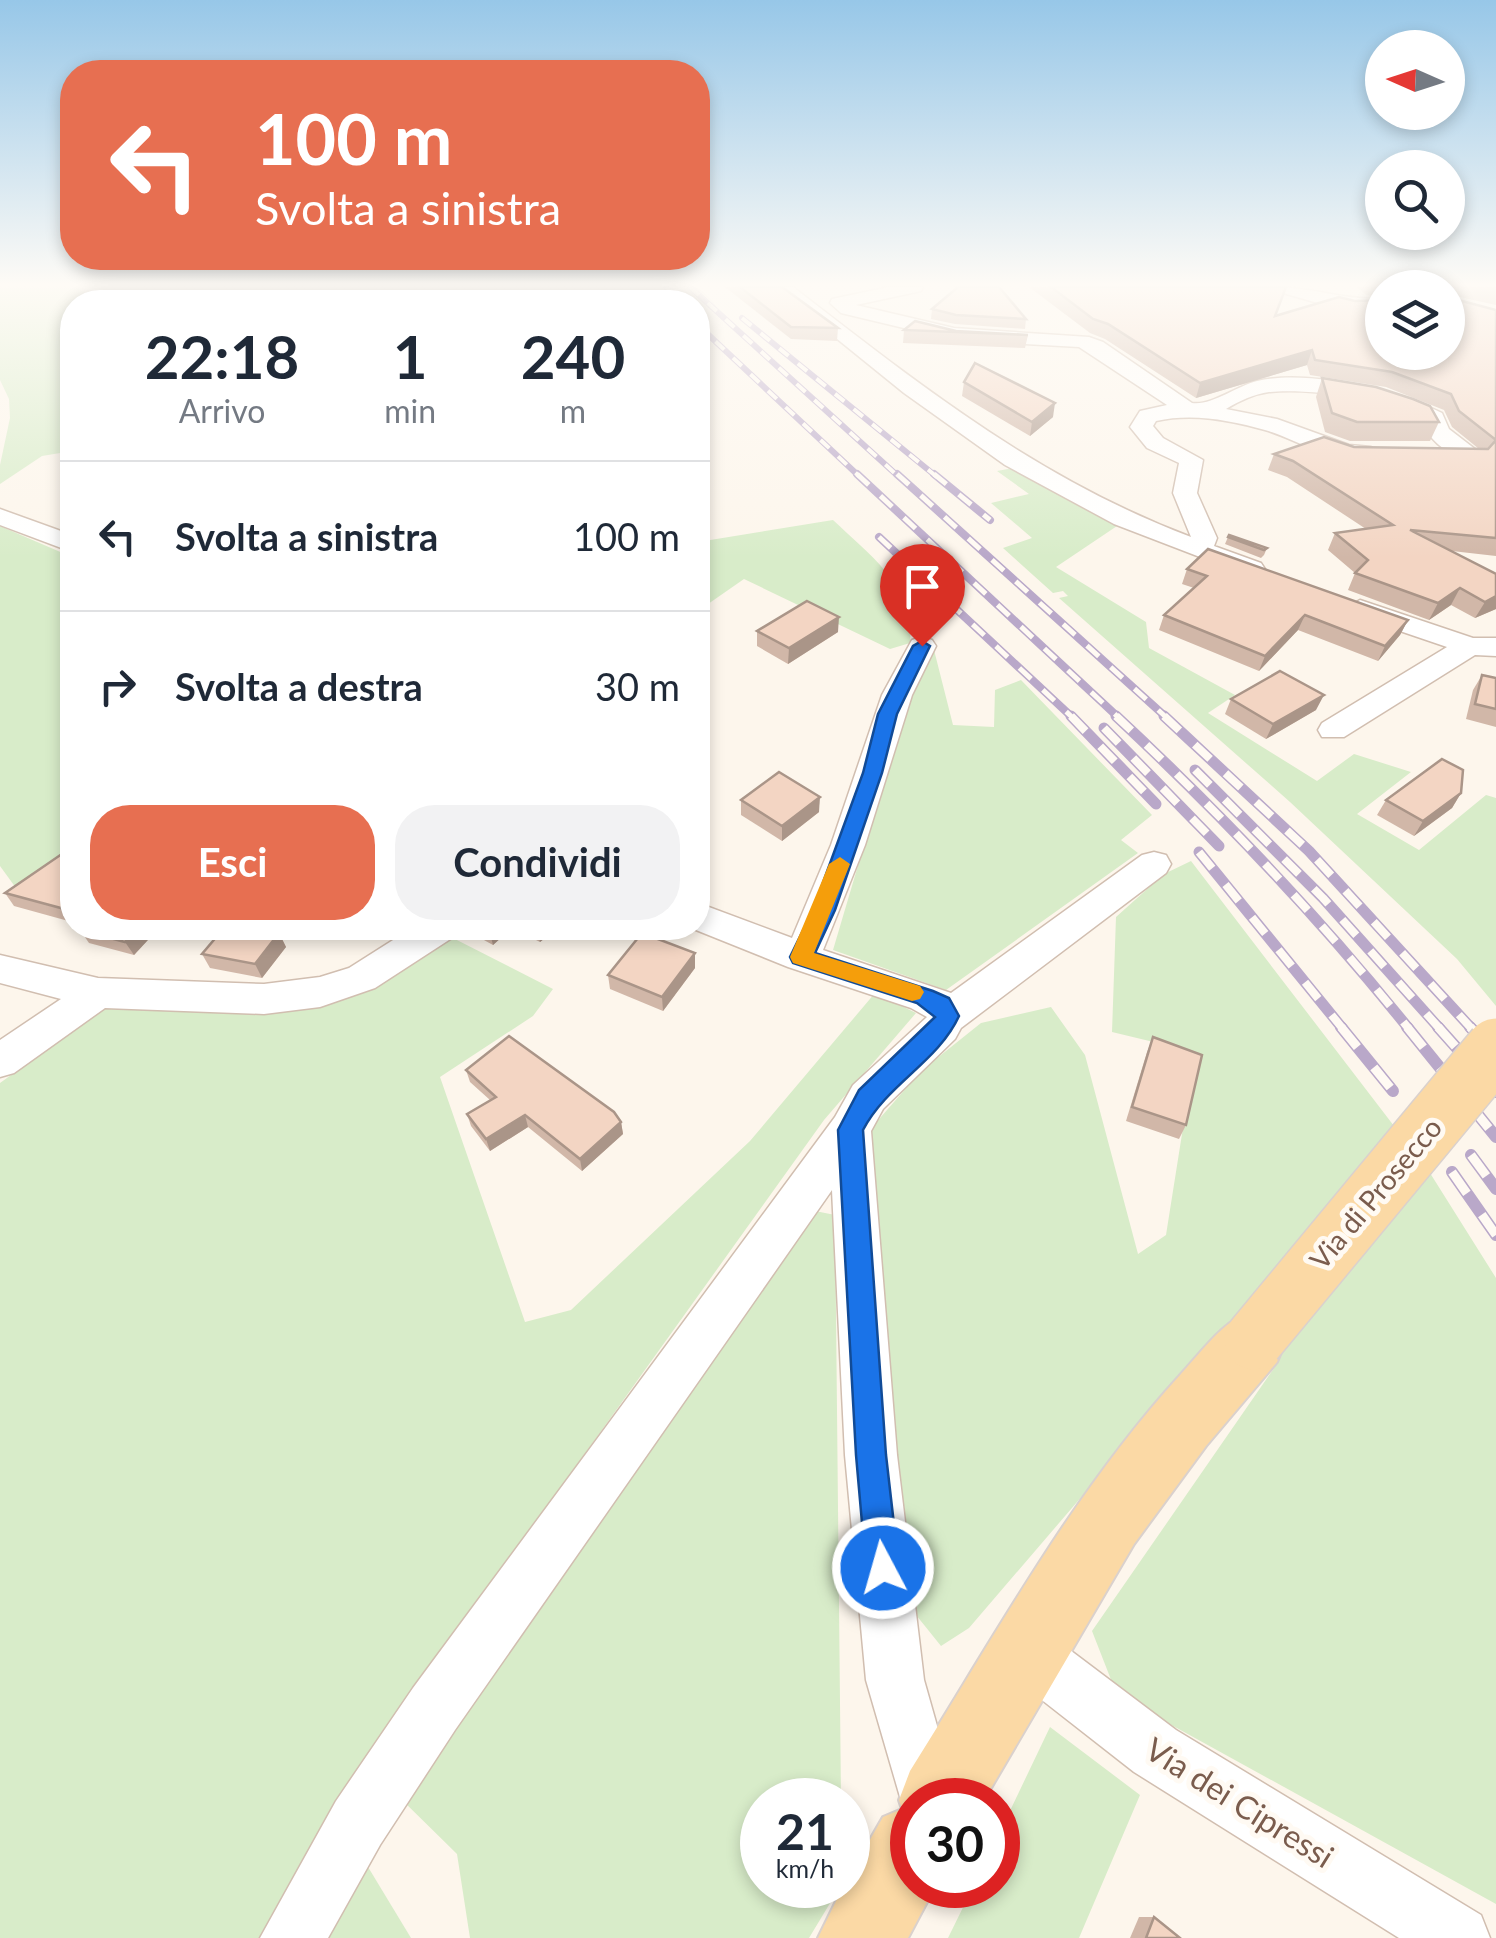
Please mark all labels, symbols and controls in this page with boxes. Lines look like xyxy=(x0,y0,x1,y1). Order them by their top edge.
north arrow xyxy=(1365,30,1465,130)
map controls xyxy=(1365,30,1465,370)
text: 100 m xyxy=(255,96,452,180)
icon: left xyxy=(90,100,220,230)
button: search xyxy=(1365,150,1465,250)
text: Svolta a sinistra xyxy=(255,181,561,235)
button: layers xyxy=(1365,270,1465,370)
text: 22:18 xyxy=(145,320,299,392)
text: 1 xyxy=(393,320,428,392)
text: 240 xyxy=(521,320,625,392)
text: Arrivo xyxy=(179,391,265,430)
text: min xyxy=(384,391,436,430)
text: m xyxy=(560,391,586,430)
icon: left xyxy=(90,509,145,564)
text: Svolta a sinistra xyxy=(175,513,438,559)
text: 100 m xyxy=(573,513,680,559)
pin xyxy=(880,544,965,647)
icon: arrive xyxy=(895,559,950,614)
icon: right xyxy=(90,659,145,714)
text: Svolta a destra xyxy=(175,663,423,709)
text: 30 m xyxy=(595,663,680,709)
button: Esci xyxy=(90,805,375,920)
button: Condividi xyxy=(395,805,680,920)
street label: Via di Prosecco xyxy=(1302,1110,1448,1276)
position arrow xyxy=(831,1516,935,1620)
street label: Via dei Cipressi xyxy=(1139,1729,1341,1875)
speed limit sign: 30 xyxy=(890,1778,1020,1908)
text: 21 xyxy=(776,1801,834,1861)
text: km/h xyxy=(776,1853,834,1883)

